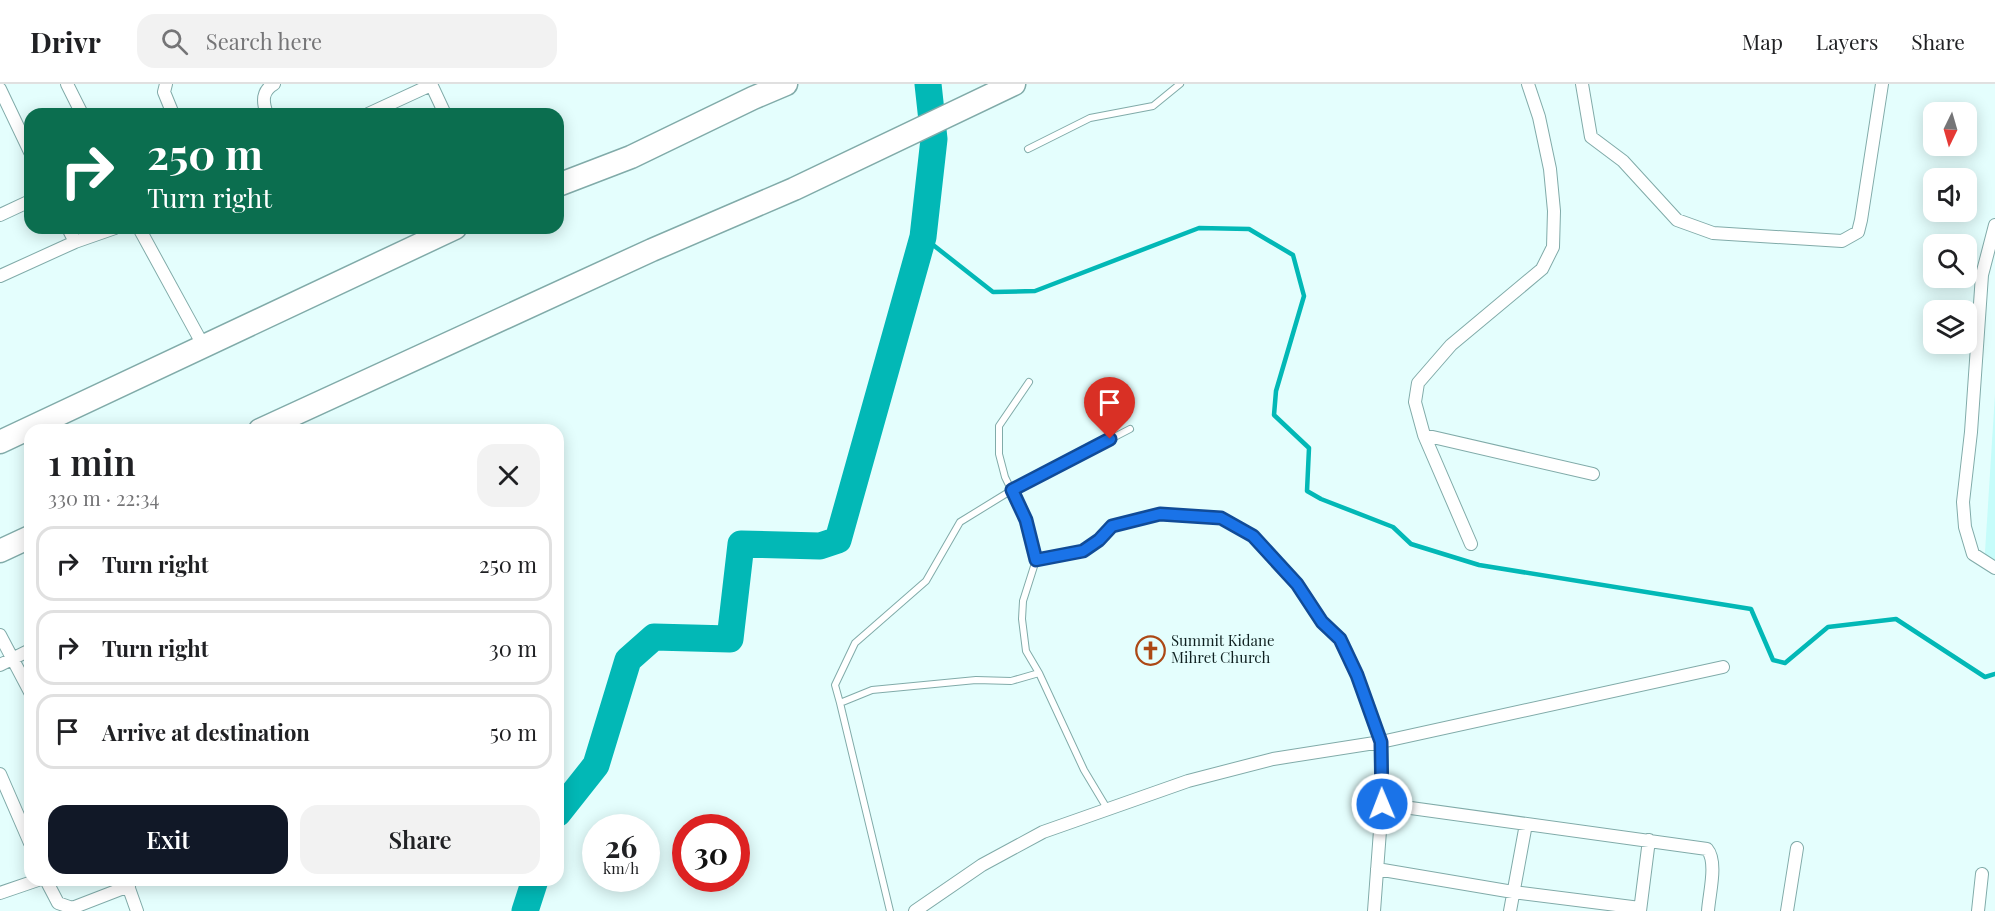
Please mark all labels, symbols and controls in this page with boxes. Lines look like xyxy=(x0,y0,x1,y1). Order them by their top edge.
search box xyxy=(137,14,557,68)
text: Drivr xyxy=(30,23,101,60)
icon: search xyxy=(158,25,191,58)
text: Search here xyxy=(206,26,322,56)
text: Map xyxy=(1742,27,1783,55)
text: Layers xyxy=(1816,27,1878,55)
text: Share xyxy=(1911,27,1965,55)
north arrow xyxy=(1923,102,1977,156)
map controls xyxy=(1923,102,1977,354)
text: 250 m xyxy=(147,125,263,181)
icon: right xyxy=(48,132,126,210)
button: sound xyxy=(1923,168,1977,222)
text: Turn right xyxy=(147,179,272,215)
button: search xyxy=(1923,234,1977,288)
button: layers xyxy=(1923,300,1977,354)
pin xyxy=(1084,377,1135,439)
icon: arrive xyxy=(1093,386,1126,419)
text: 1 min xyxy=(48,437,136,485)
button: close xyxy=(477,444,540,507)
text: 330 m · 22:34 xyxy=(48,484,159,511)
icon: right xyxy=(51,547,84,580)
text: Turn right xyxy=(102,549,208,579)
text: 250 m xyxy=(479,549,537,579)
place label: Summit Kidane Mihret Church xyxy=(1171,630,1275,667)
icon: right xyxy=(51,631,84,664)
text: Turn right xyxy=(102,633,208,663)
text: 30 m xyxy=(489,633,537,663)
church icon: Summit Kidane Mihret Church xyxy=(1134,634,1166,666)
icon: arrive xyxy=(51,715,84,748)
text: Arrive at destination xyxy=(102,717,310,747)
text: 50 m xyxy=(490,717,537,747)
position arrow xyxy=(1350,772,1414,836)
button: Exit xyxy=(48,805,288,874)
button: Share xyxy=(300,805,540,874)
speed limit sign: 30 xyxy=(672,814,750,892)
text: 26 xyxy=(605,826,637,866)
text: km/h xyxy=(603,858,639,878)

